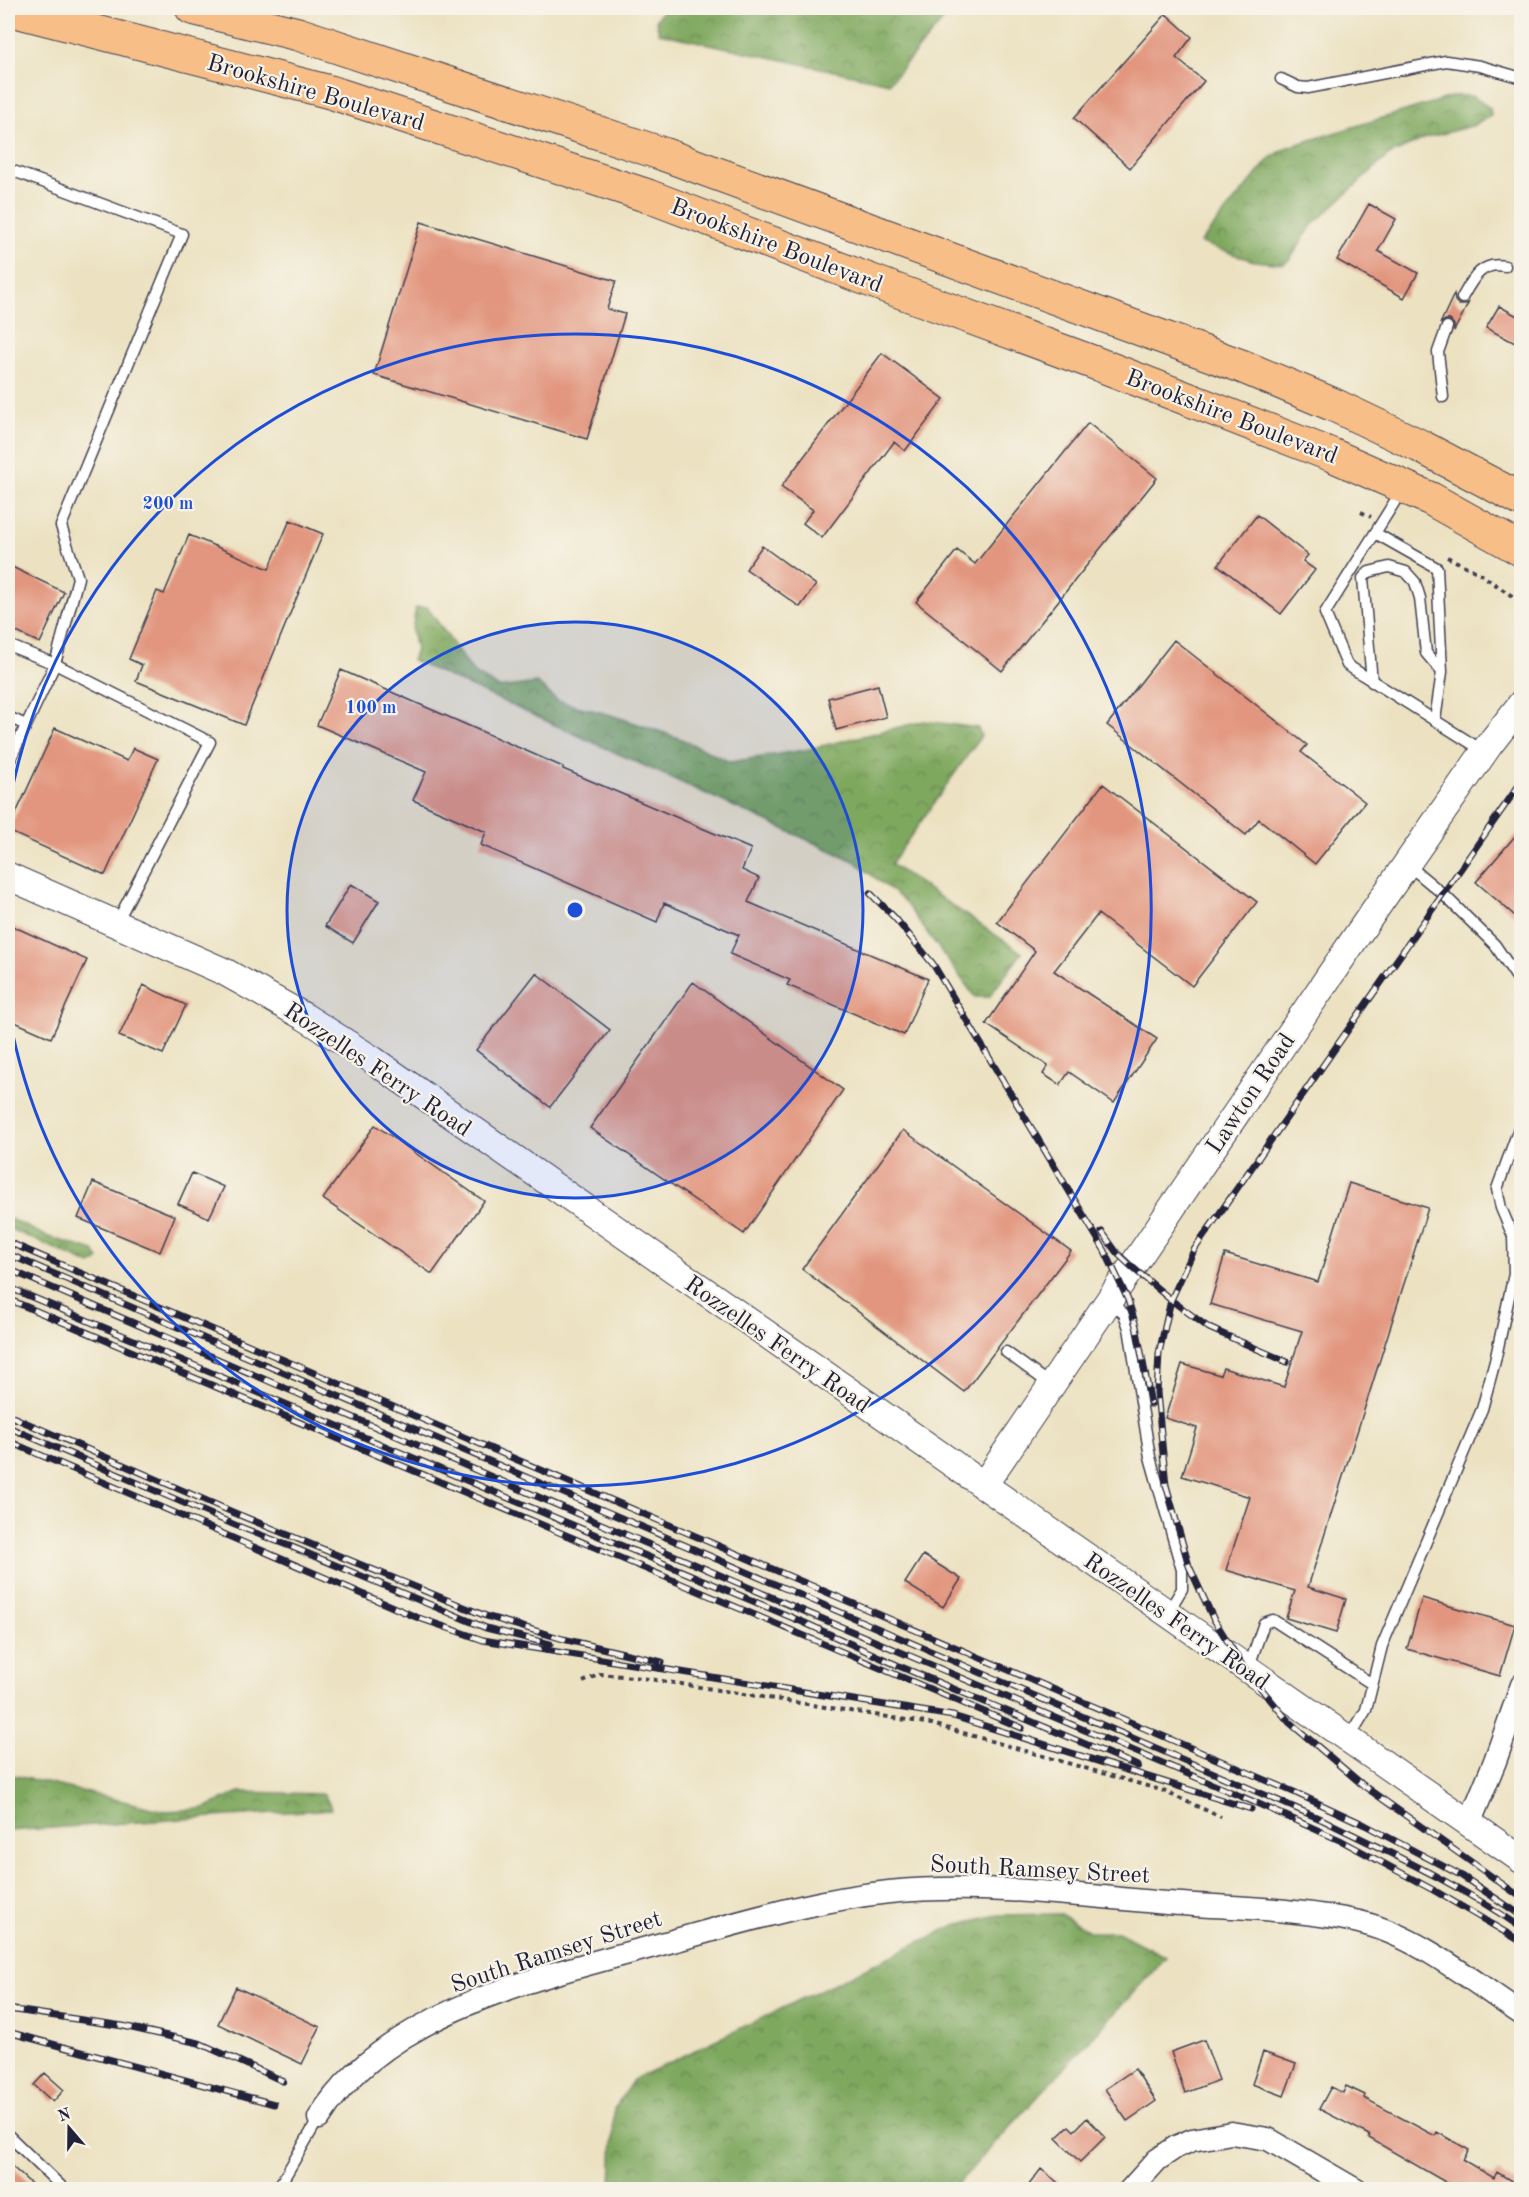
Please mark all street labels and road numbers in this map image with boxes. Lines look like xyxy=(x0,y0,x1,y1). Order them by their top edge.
street label: Brookshire Boulevard xyxy=(204,51,427,136)
street label: Brookshire Boulevard xyxy=(667,195,886,298)
street label: Brookshire Boulevard xyxy=(1122,366,1341,469)
street label: Rozzelles Ferry Road xyxy=(279,999,475,1142)
street label: Lawton Road xyxy=(1203,1030,1301,1159)
street label: Rozzelles Ferry Road xyxy=(680,1273,874,1419)
street label: Rozzelles Ferry Road xyxy=(1079,1550,1273,1696)
street label: South Ramsey Street xyxy=(929,1853,1151,1889)
street label: South Ramsey Street xyxy=(448,1907,665,1998)

